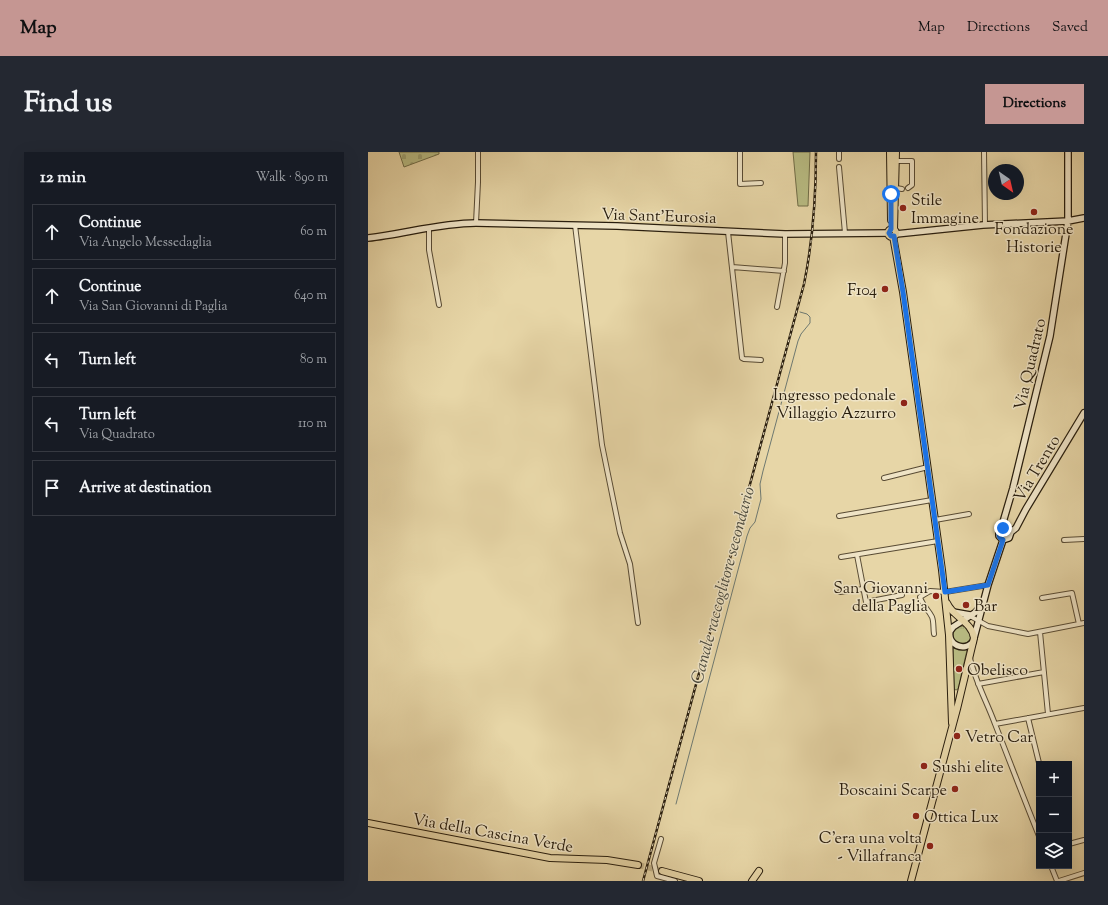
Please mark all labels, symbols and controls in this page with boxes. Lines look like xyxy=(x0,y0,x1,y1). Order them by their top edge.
text: Map xyxy=(20,15,57,42)
text: Map xyxy=(918,18,945,38)
text: Directions xyxy=(967,18,1030,38)
text: Saved xyxy=(1052,18,1088,38)
text: Find us xyxy=(24,84,112,124)
button: Directions xyxy=(985,84,1084,124)
north arrow xyxy=(988,164,1024,200)
text: 12 min xyxy=(40,166,86,190)
text: Walk · 890 m xyxy=(255,169,328,187)
route start xyxy=(882,185,900,203)
place label: Stile Immagine xyxy=(911,190,979,231)
marker: Stile Immagine xyxy=(898,203,908,213)
street label: Via Sant'Eurosia xyxy=(601,204,717,231)
marker: Fondazione Historie xyxy=(1029,207,1039,217)
text: Continue xyxy=(79,213,141,234)
place label: Fondazione Historie xyxy=(994,219,1074,260)
icon: ahead xyxy=(41,221,63,243)
text: 60 m xyxy=(300,223,327,241)
text: Via Angelo Messedaglia xyxy=(79,234,212,252)
text: Continue xyxy=(79,277,141,298)
place label: F104 xyxy=(847,280,877,303)
marker: F104 xyxy=(880,284,890,294)
icon: ahead xyxy=(41,285,63,307)
text: 640 m xyxy=(294,287,327,305)
text: Via San Giovanni di Paglia xyxy=(79,298,227,316)
street label: Via Quadrato xyxy=(1010,316,1053,413)
icon: left xyxy=(41,349,63,371)
text: Turn left xyxy=(79,350,136,371)
text: 80 m xyxy=(300,351,327,369)
place label: Ingresso pedonale Villaggio Azzurro xyxy=(773,385,896,426)
marker: Ingresso pedonale Villaggio Azzurro xyxy=(899,398,909,408)
text: Turn left xyxy=(79,405,136,426)
icon: left xyxy=(41,413,63,435)
text: 110 m xyxy=(298,415,327,433)
text: Via Quadrato xyxy=(79,426,155,444)
street label: Via Trento xyxy=(1009,431,1067,507)
icon: arrive xyxy=(41,477,63,499)
text: Arrive at destination xyxy=(79,478,212,499)
water label: Canale raccoglitore secondario xyxy=(686,484,762,687)
route end xyxy=(994,519,1012,537)
place label: San Giovanni della Paglia xyxy=(833,578,929,619)
marker: San Giovanni della Paglia xyxy=(931,591,941,601)
place label: Bar xyxy=(974,596,997,619)
marker: Bar xyxy=(961,600,971,610)
place label: Obelisco xyxy=(967,660,1028,683)
marker: Obelisco xyxy=(954,664,964,674)
place label: Vetro Car xyxy=(965,727,1033,750)
marker: Vetro Car xyxy=(952,731,962,741)
place label: Sushi elite xyxy=(932,757,1004,780)
marker: Sushi elite xyxy=(919,761,929,771)
map controls xyxy=(1036,761,1072,869)
button: + xyxy=(1036,761,1072,797)
place label: Boscaini Scarpe xyxy=(839,780,947,803)
marker: Boscaini Scarpe xyxy=(950,784,960,794)
button: − xyxy=(1036,797,1072,833)
place label: Ottica Lux xyxy=(924,807,999,830)
street label: Via della Cascina Verde xyxy=(410,809,575,860)
marker: Ottica Lux xyxy=(911,811,921,821)
place label: C'era una volta - Villafranca xyxy=(819,828,923,869)
button: layers xyxy=(1036,833,1072,869)
marker: C'era una volta - Villafranca xyxy=(925,841,935,851)

